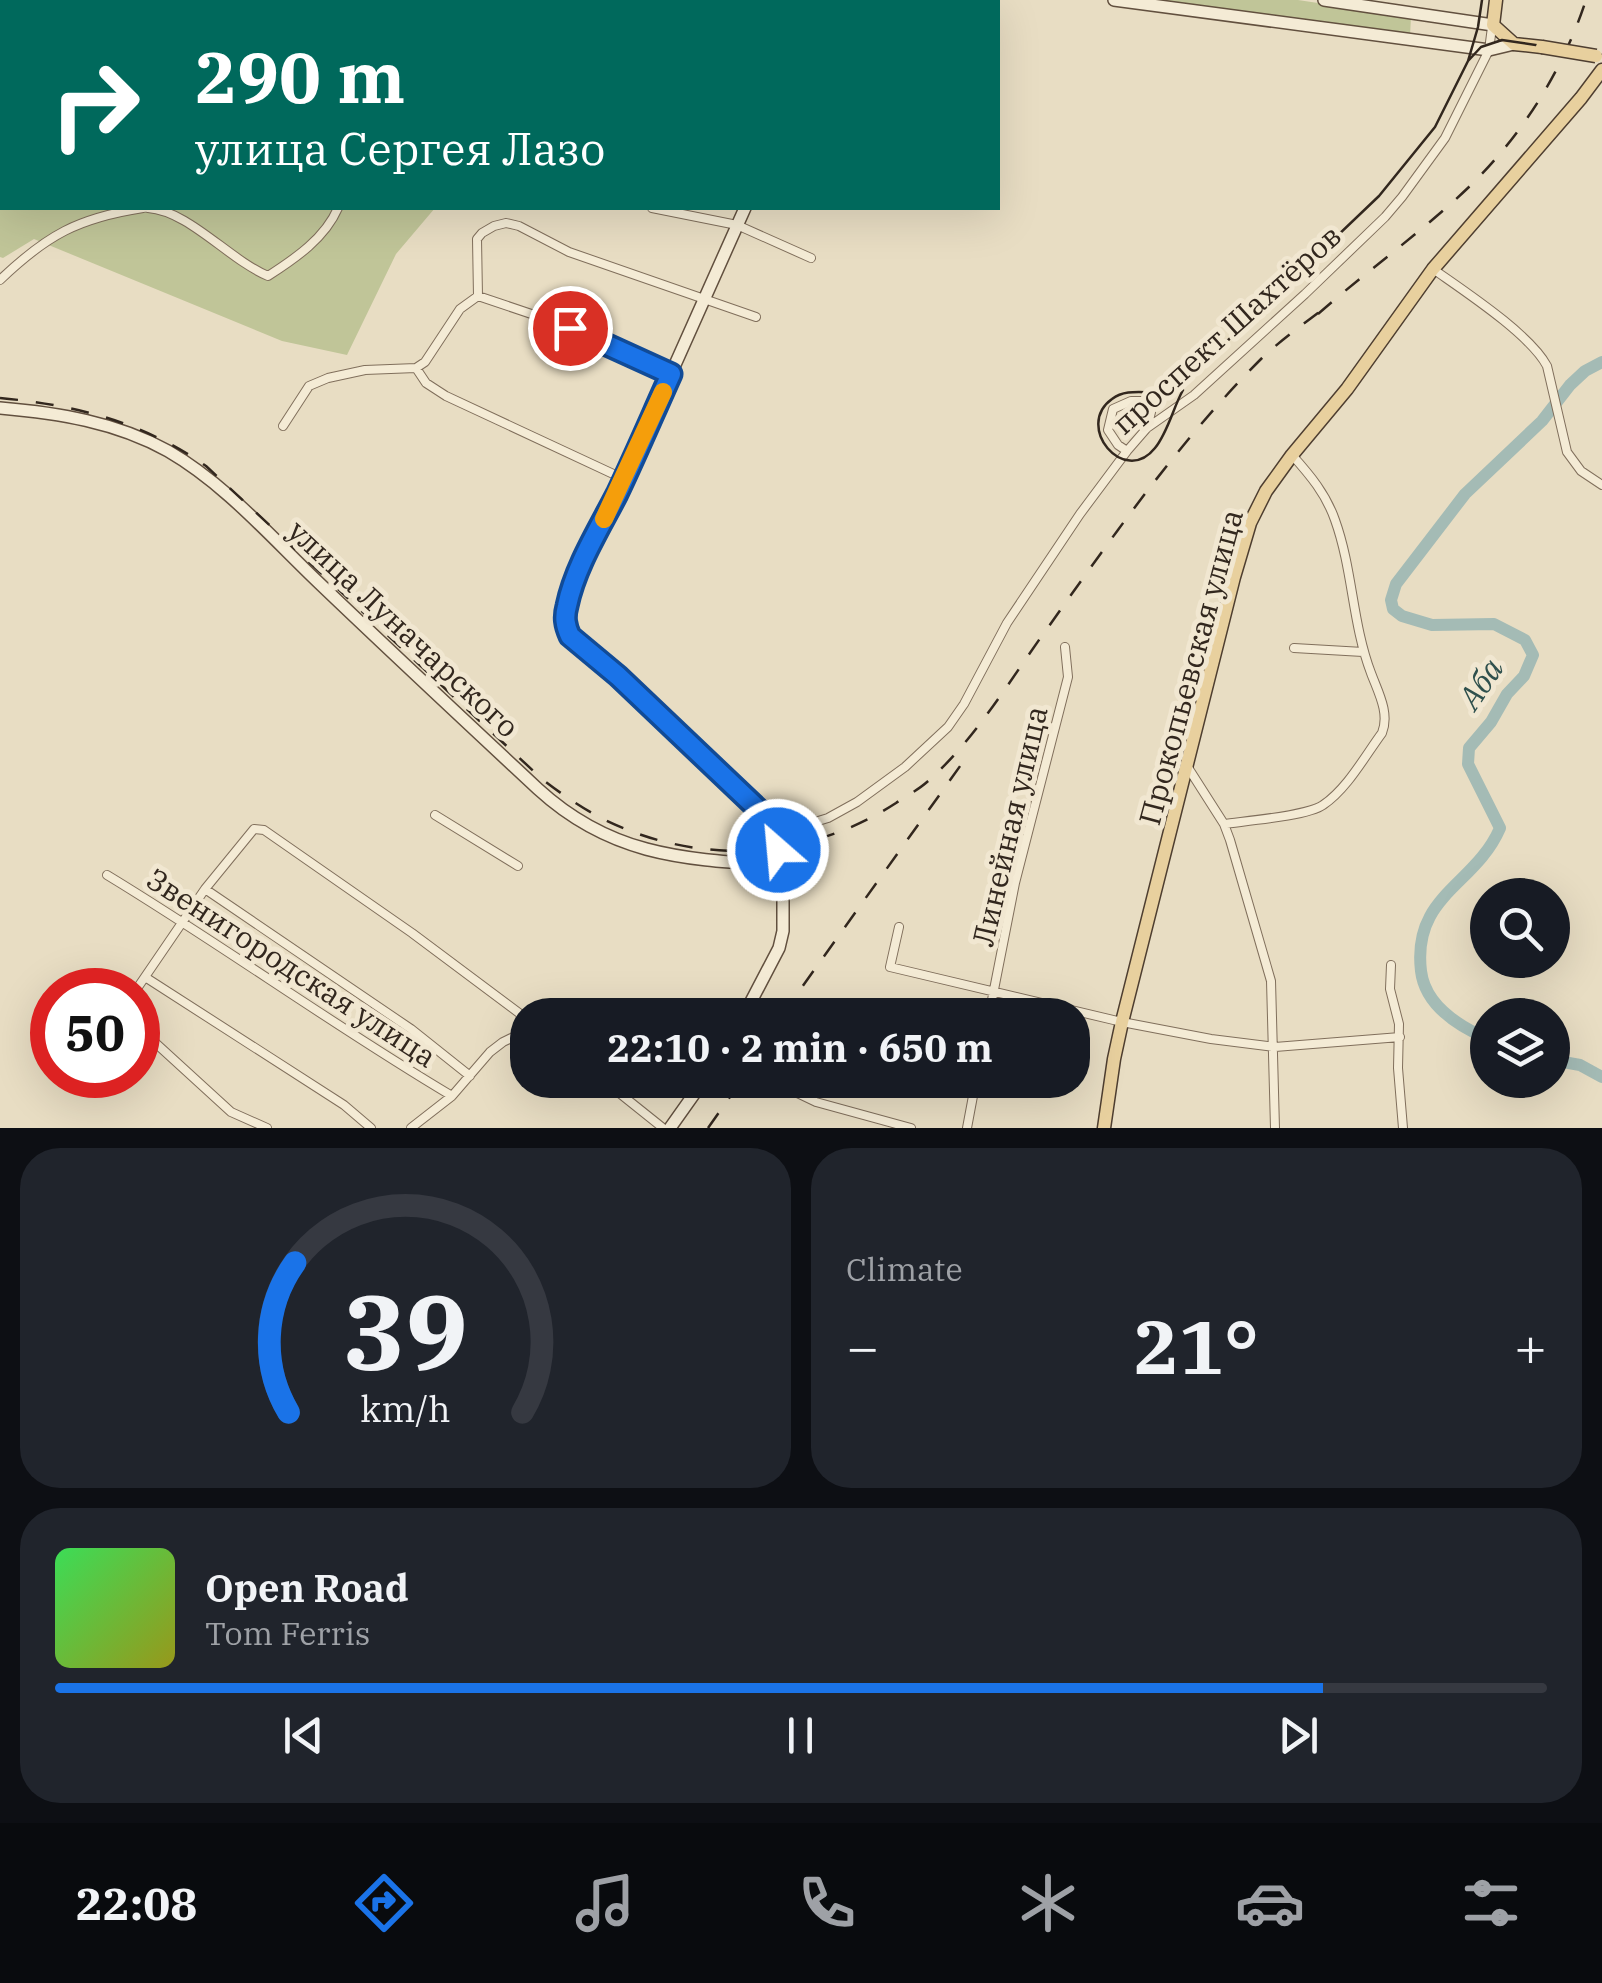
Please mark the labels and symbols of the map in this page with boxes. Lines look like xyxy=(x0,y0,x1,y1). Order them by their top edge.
street label: проспект Шахтёров xyxy=(1103,216,1349,442)
pin xyxy=(528,286,613,371)
street label: Прокопьевская улица xyxy=(1129,505,1251,829)
street label: улица Луначарского xyxy=(280,511,528,745)
water label: Аба xyxy=(1447,649,1513,718)
street label: Линейная улица xyxy=(962,702,1056,950)
position arrow xyxy=(726,798,830,902)
street label: Звенигородская улица xyxy=(140,859,444,1075)
speed limit sign: 50 xyxy=(30,968,160,1098)

